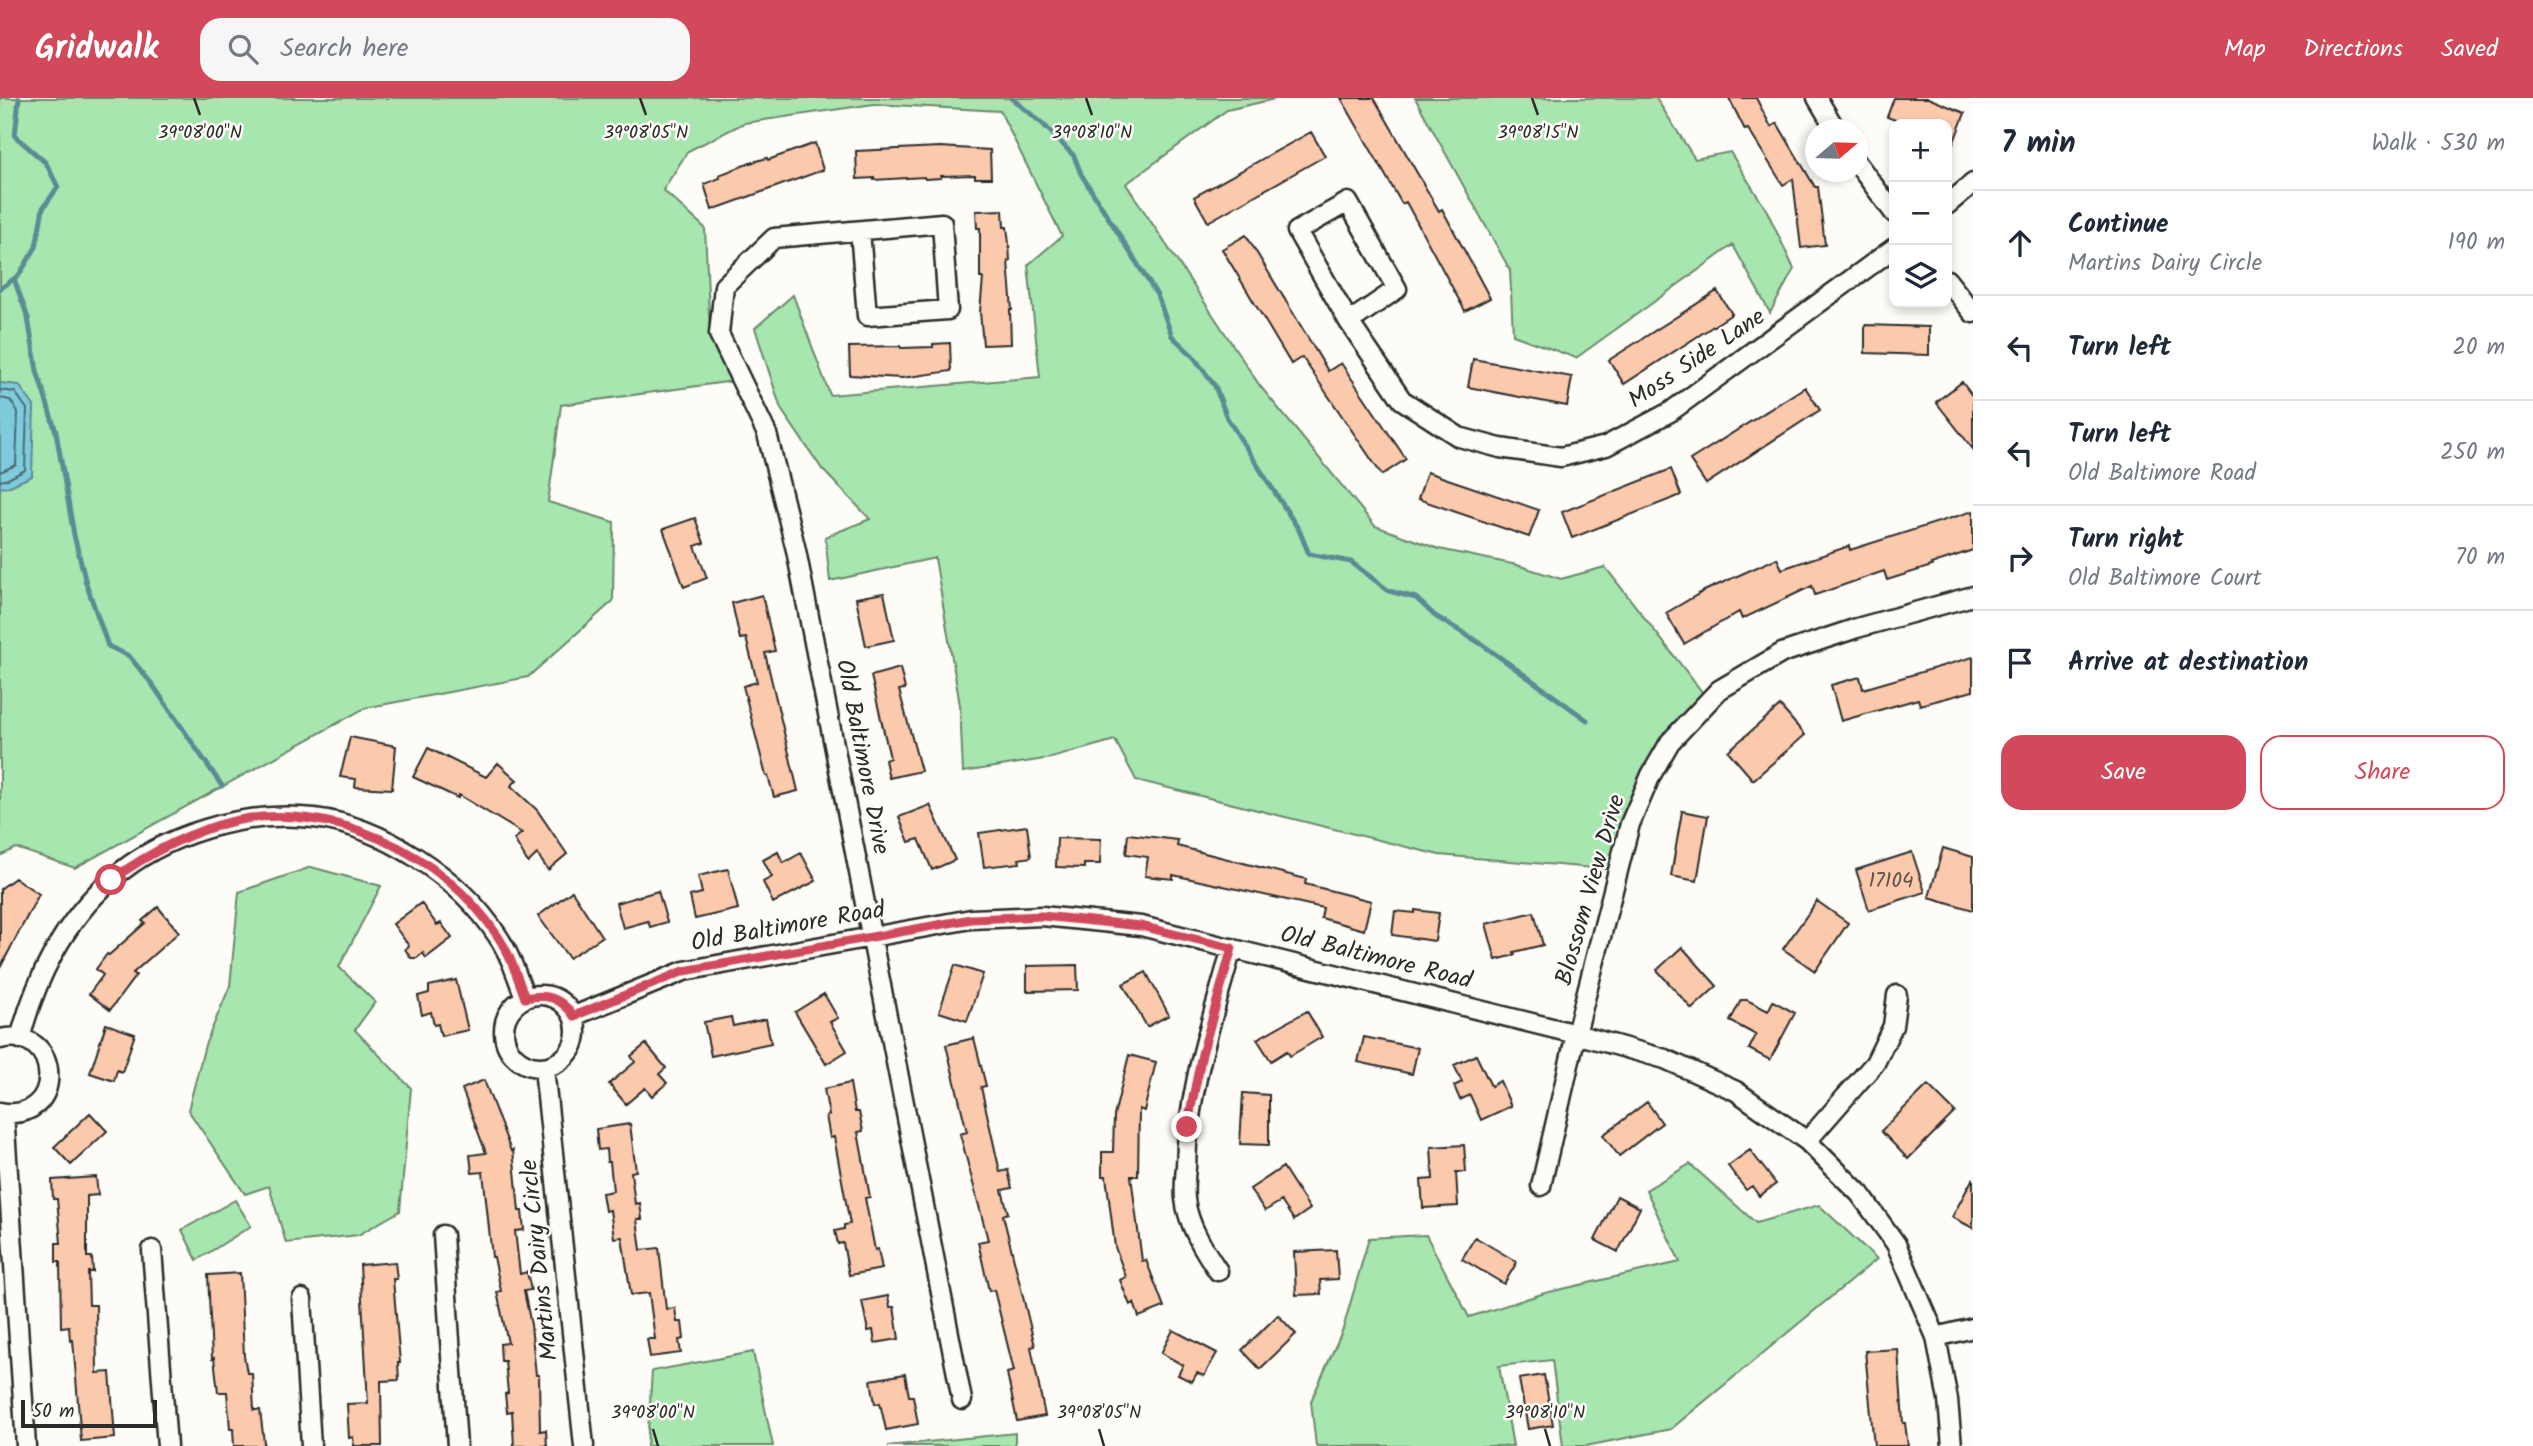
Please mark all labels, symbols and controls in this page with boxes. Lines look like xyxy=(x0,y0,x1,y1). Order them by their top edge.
search box xyxy=(200,18,690,81)
text: Gridwalk xyxy=(35,23,158,76)
text: Search here xyxy=(280,28,409,70)
icon: search xyxy=(224,30,262,68)
text: Map xyxy=(2224,30,2266,69)
text: Directions xyxy=(2304,30,2403,69)
text: Saved xyxy=(2441,30,2498,69)
text: 39°08'00"N xyxy=(158,119,242,148)
text: 39°08'05"N xyxy=(604,119,688,148)
text: 39°08'10"N xyxy=(1052,119,1132,148)
text: 39°08'15"N xyxy=(1497,119,1579,148)
north arrow xyxy=(1805,119,1868,182)
map controls xyxy=(1889,119,1952,308)
button: + xyxy=(1889,119,1952,182)
text: 7 min xyxy=(2001,120,2076,168)
text: Walk · 530 m xyxy=(2371,126,2505,162)
button: − xyxy=(1889,182,1952,245)
text: Continue xyxy=(2068,204,2169,246)
icon: ahead xyxy=(2001,224,2039,262)
text: 190 m xyxy=(2448,225,2505,261)
button: layers xyxy=(1889,245,1952,308)
text: Martins Dairy Circle xyxy=(2068,246,2262,282)
street label: Moss Side Lane xyxy=(1620,298,1774,420)
text: Turn left xyxy=(2068,327,2171,369)
icon: left xyxy=(2001,329,2039,367)
text: 20 m xyxy=(2453,330,2505,366)
text: Turn left xyxy=(2068,414,2171,456)
icon: left xyxy=(2001,434,2039,472)
text: 250 m xyxy=(2440,435,2505,471)
text: Old Baltimore Road xyxy=(2068,456,2256,492)
text: Turn right xyxy=(2068,519,2184,561)
icon: right xyxy=(2001,539,2039,577)
text: 70 m xyxy=(2455,540,2505,576)
text: Old Baltimore Court xyxy=(2068,561,2262,597)
text: Arrive at destination xyxy=(2068,642,2308,684)
icon: arrive xyxy=(2001,644,2039,682)
street label: Old Baltimore Drive xyxy=(824,656,900,858)
button: Save xyxy=(2001,735,2246,810)
button: Share xyxy=(2260,735,2505,810)
street label: Blossom View Drive xyxy=(1545,790,1637,990)
route start xyxy=(95,864,126,895)
house number: 17104 xyxy=(1869,865,1913,898)
street label: Old Baltimore Road xyxy=(688,891,889,963)
street label: Old Baltimore Road xyxy=(1276,915,1477,1001)
route end xyxy=(1171,1111,1202,1142)
street label: Martins Dairy Circle xyxy=(510,1157,570,1363)
scale bar xyxy=(21,1397,158,1429)
text: 50 m xyxy=(32,1397,74,1427)
text: 39°08'00"N xyxy=(611,1399,695,1428)
text: 39°08'05"N xyxy=(1057,1399,1141,1428)
text: 39°08'10"N xyxy=(1505,1399,1585,1428)

